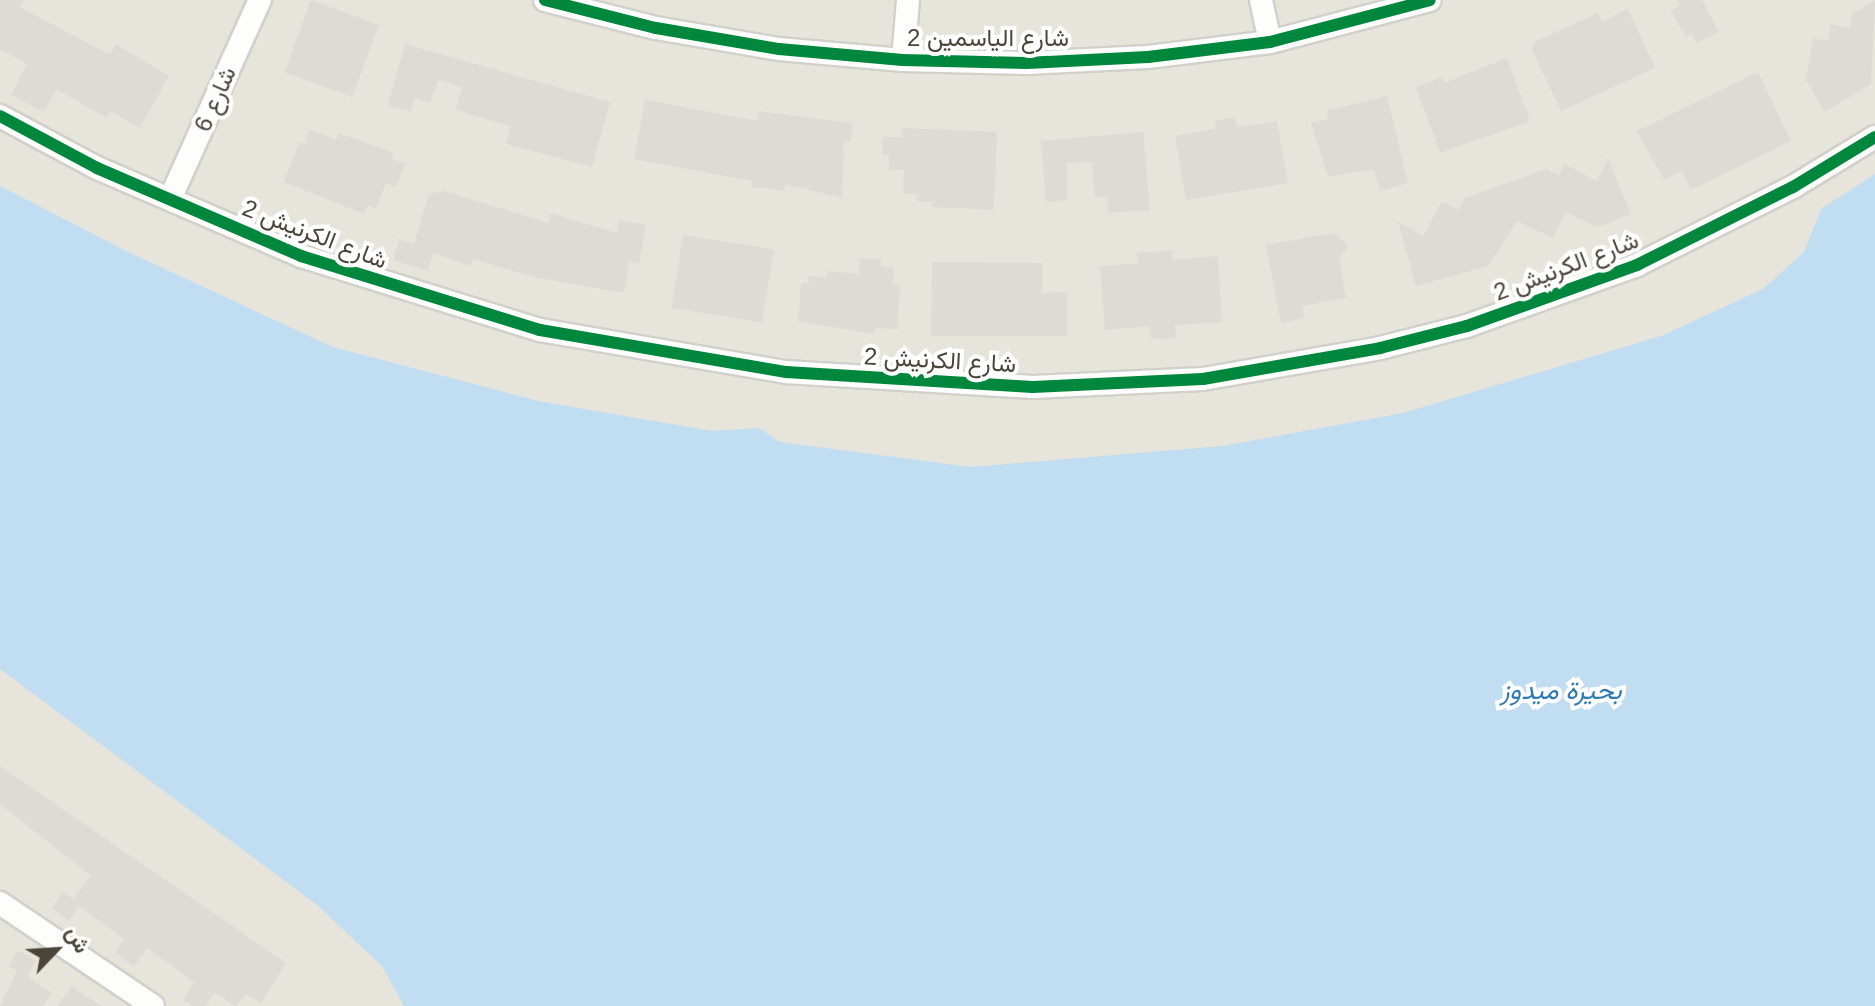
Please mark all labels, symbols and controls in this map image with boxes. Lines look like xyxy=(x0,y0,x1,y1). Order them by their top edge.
street label: شارع الياسمين 2 xyxy=(907,24,1069,52)
street label: شارع 6 xyxy=(188,62,242,136)
street label: شارع الكرنيش 2 xyxy=(239,193,391,275)
street label: شارع الكرنيش 2 xyxy=(1490,225,1642,307)
street label: شارع الكرنيش 2 xyxy=(863,342,1017,378)
water label: بحيرة ميدوز xyxy=(1501,675,1621,707)
north arrow xyxy=(16,910,96,990)
text: ش xyxy=(61,922,95,957)

